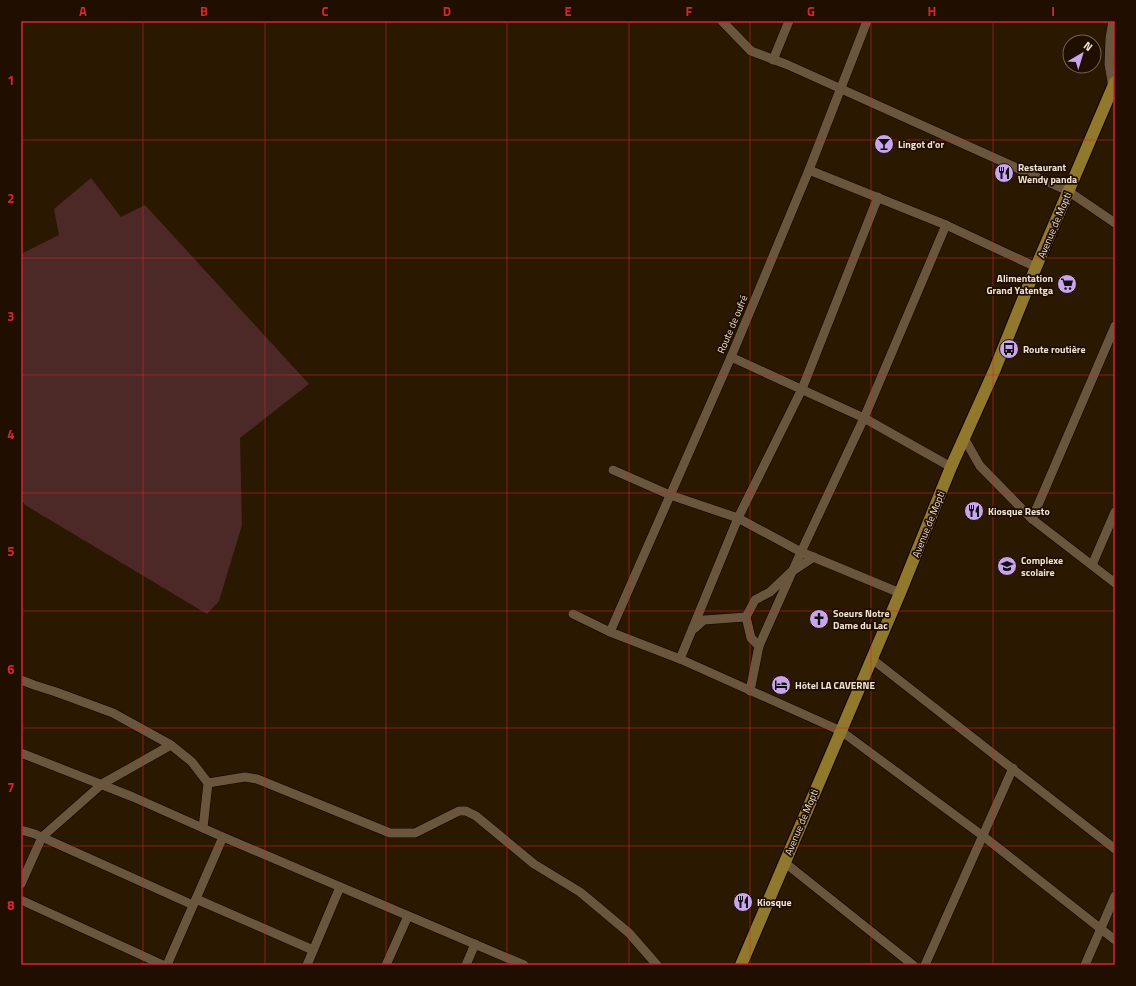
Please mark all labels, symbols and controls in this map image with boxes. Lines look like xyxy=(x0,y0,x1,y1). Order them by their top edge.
text: A xyxy=(79,1,87,21)
text: B xyxy=(200,1,208,21)
text: C xyxy=(321,1,329,21)
text: D xyxy=(443,1,451,21)
text: E xyxy=(564,1,572,21)
text: F xyxy=(686,1,693,21)
text: G xyxy=(807,1,815,21)
text: H xyxy=(928,1,936,21)
text: I xyxy=(1051,1,1055,21)
north arrow xyxy=(1062,34,1102,74)
text: N xyxy=(1080,37,1096,55)
text: 1 xyxy=(7,70,15,90)
bar icon: Lingot d'or xyxy=(873,133,895,155)
place label: Lingot d'or xyxy=(898,137,944,152)
place label: Restaurant Wendy panda xyxy=(1018,160,1077,187)
restaurant icon: Restaurant Wendy panda xyxy=(993,162,1015,184)
text: 2 xyxy=(7,188,15,208)
street label: Avenue de Mopti xyxy=(1034,190,1075,261)
place label: Alimentation Grand Yatentga xyxy=(986,271,1053,298)
supermarket icon: Alimentation Grand Yatentga xyxy=(1056,273,1078,295)
street label: Route de oufré xyxy=(713,293,752,356)
text: 3 xyxy=(7,306,15,326)
bus stop icon: Route routière xyxy=(998,338,1020,360)
place label: Route routière xyxy=(1023,342,1086,357)
text: 4 xyxy=(7,424,15,444)
street label: Avenue de Mopti xyxy=(908,489,949,560)
restaurant icon: Kiosque Resto xyxy=(963,500,985,522)
place label: Kiosque Resto xyxy=(988,504,1050,519)
text: 5 xyxy=(7,541,15,561)
place label: Complexe scolaire xyxy=(1021,553,1063,580)
school or university icon: Complexe scolaire xyxy=(996,555,1018,577)
place label: Soeurs Notre Dame du Lac xyxy=(833,606,890,633)
church icon: Soeurs Notre Dame du Lac xyxy=(808,608,830,630)
text: 6 xyxy=(7,659,15,679)
hotel icon: Hôtel LA CAVERNE xyxy=(770,674,792,696)
place label: Hôtel LA CAVERNE xyxy=(795,678,875,693)
text: 7 xyxy=(7,777,15,797)
street label: Avenue de Mopti xyxy=(781,787,822,858)
restaurant icon: Kiosque xyxy=(732,891,754,913)
text: 8 xyxy=(7,895,15,915)
place label: Kiosque xyxy=(757,895,792,910)

